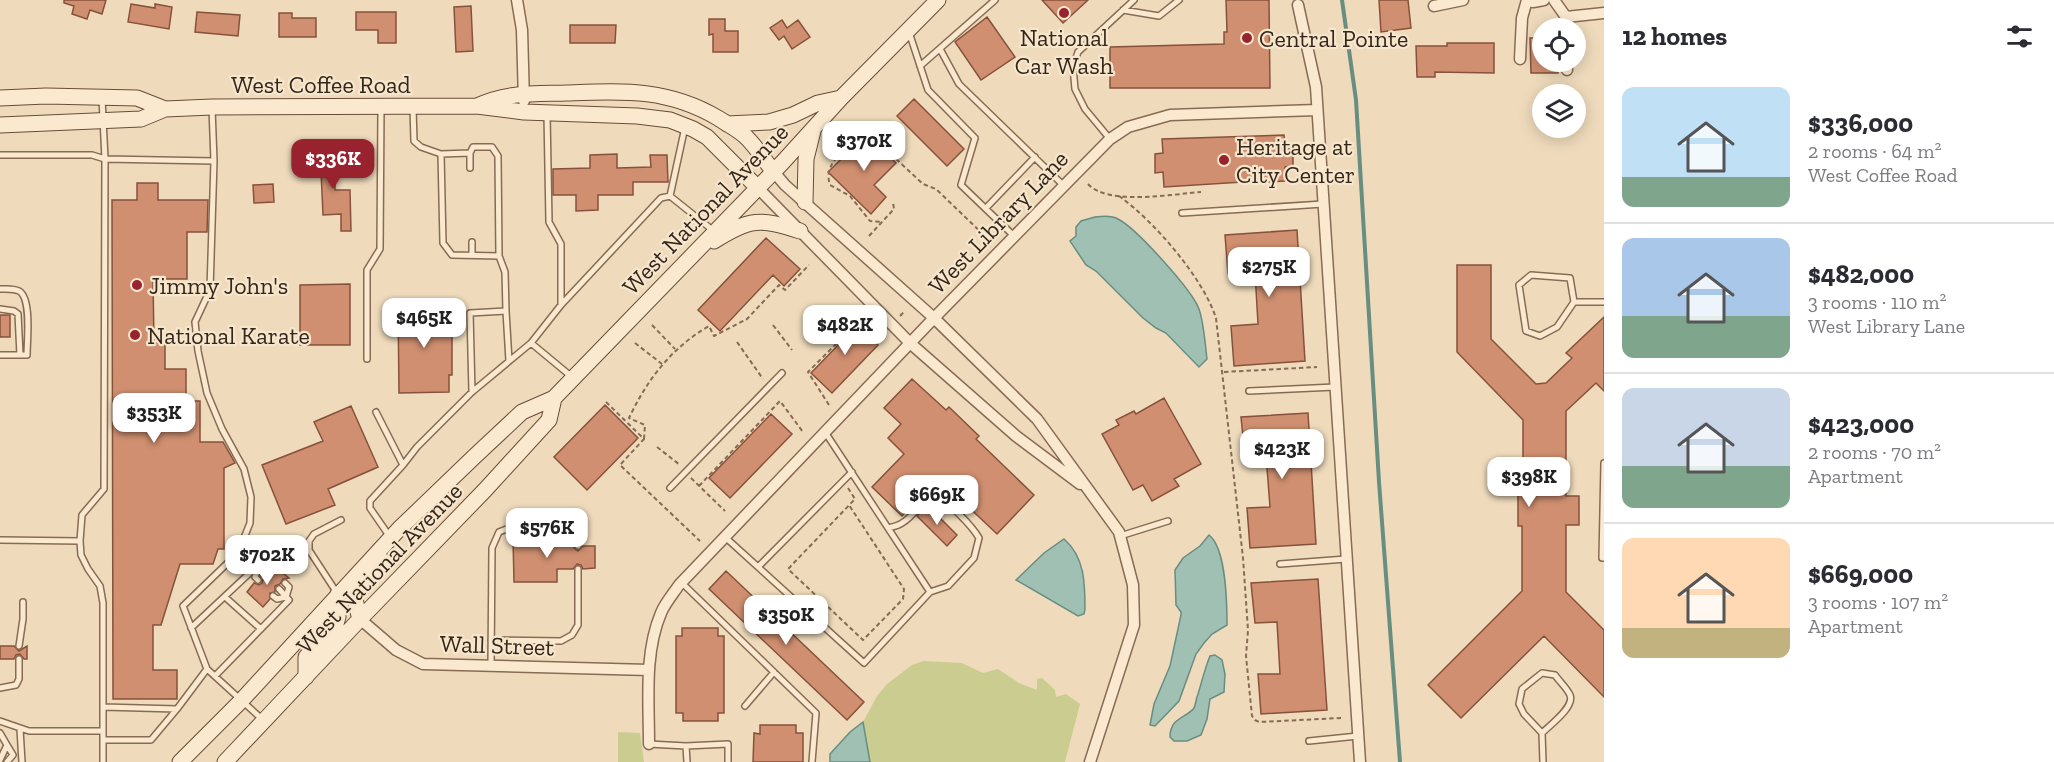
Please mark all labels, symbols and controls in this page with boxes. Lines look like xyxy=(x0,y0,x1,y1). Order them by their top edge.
marker: National Car Wash xyxy=(1057,6,1071,20)
map controls xyxy=(1532,18,1586,138)
button: locate xyxy=(1532,18,1586,72)
text: 12 homes xyxy=(1622,20,1727,52)
icon: filters xyxy=(2003,20,2036,53)
place label: National Car Wash xyxy=(1015,23,1114,80)
place label: Central Pointe xyxy=(1259,24,1408,53)
marker: Central Pointe xyxy=(1240,31,1254,45)
street label: West Coffee Road xyxy=(231,70,411,99)
button: layers xyxy=(1532,84,1586,138)
text: $336,000 xyxy=(1808,107,1913,139)
icon: home xyxy=(1670,111,1742,183)
street label: West National Avenue xyxy=(616,117,794,301)
pin: $370K xyxy=(822,121,906,172)
text: $370K xyxy=(836,128,892,152)
place label: Heritage at City Center xyxy=(1236,132,1355,189)
pin: $336K xyxy=(291,139,375,190)
text: 2 rooms · 64 m² xyxy=(1808,139,1941,163)
street label: West Library Lane xyxy=(922,144,1074,300)
text: $336K xyxy=(305,146,361,170)
marker: Heritage at City Center xyxy=(1217,153,1231,167)
text: West Coffee Road xyxy=(1808,163,1958,187)
pin: $275K xyxy=(1227,247,1311,298)
text: $275K xyxy=(1242,254,1296,278)
text: $482,000 xyxy=(1808,258,1914,290)
icon: home xyxy=(1670,262,1742,334)
place label: Jimmy John's xyxy=(149,271,288,300)
marker: Jimmy John's xyxy=(130,278,144,292)
text: 3 rooms · 110 m² xyxy=(1808,290,1946,314)
pin: $465K xyxy=(382,298,466,349)
text: $465K xyxy=(396,305,452,329)
pin: $482K xyxy=(803,305,887,356)
text: $482K xyxy=(817,312,873,336)
text: West Library Lane xyxy=(1808,314,1965,338)
place label: National Karate xyxy=(147,321,310,350)
marker: National Karate xyxy=(128,328,142,342)
pin: $353K xyxy=(112,393,196,444)
text: $353K xyxy=(126,400,182,424)
text: $423,000 xyxy=(1808,408,1914,440)
icon: home xyxy=(1670,412,1742,484)
pin: $423K xyxy=(1240,429,1324,480)
text: $423K xyxy=(1254,436,1310,460)
text: 2 rooms · 70 m² xyxy=(1808,440,1941,464)
pin: $398K xyxy=(1487,457,1571,508)
text: $398K xyxy=(1501,464,1557,488)
text: Apartment xyxy=(1808,464,1903,488)
pin: $669K xyxy=(895,475,979,526)
street label: West National Avenue xyxy=(290,476,468,660)
text: $669K xyxy=(909,482,965,506)
pin: $576K xyxy=(505,508,589,559)
text: $576K xyxy=(520,515,574,539)
pin: $702K xyxy=(225,535,309,586)
text: $702K xyxy=(239,542,295,566)
text: $669,000 xyxy=(1808,558,1913,590)
icon: home xyxy=(1670,562,1742,634)
text: 3 rooms · 107 m² xyxy=(1808,590,1948,614)
pin: $350K xyxy=(744,595,828,646)
text: $350K xyxy=(758,602,814,626)
text: Apartment xyxy=(1808,614,1903,638)
street label: Wall Street xyxy=(439,629,555,661)

